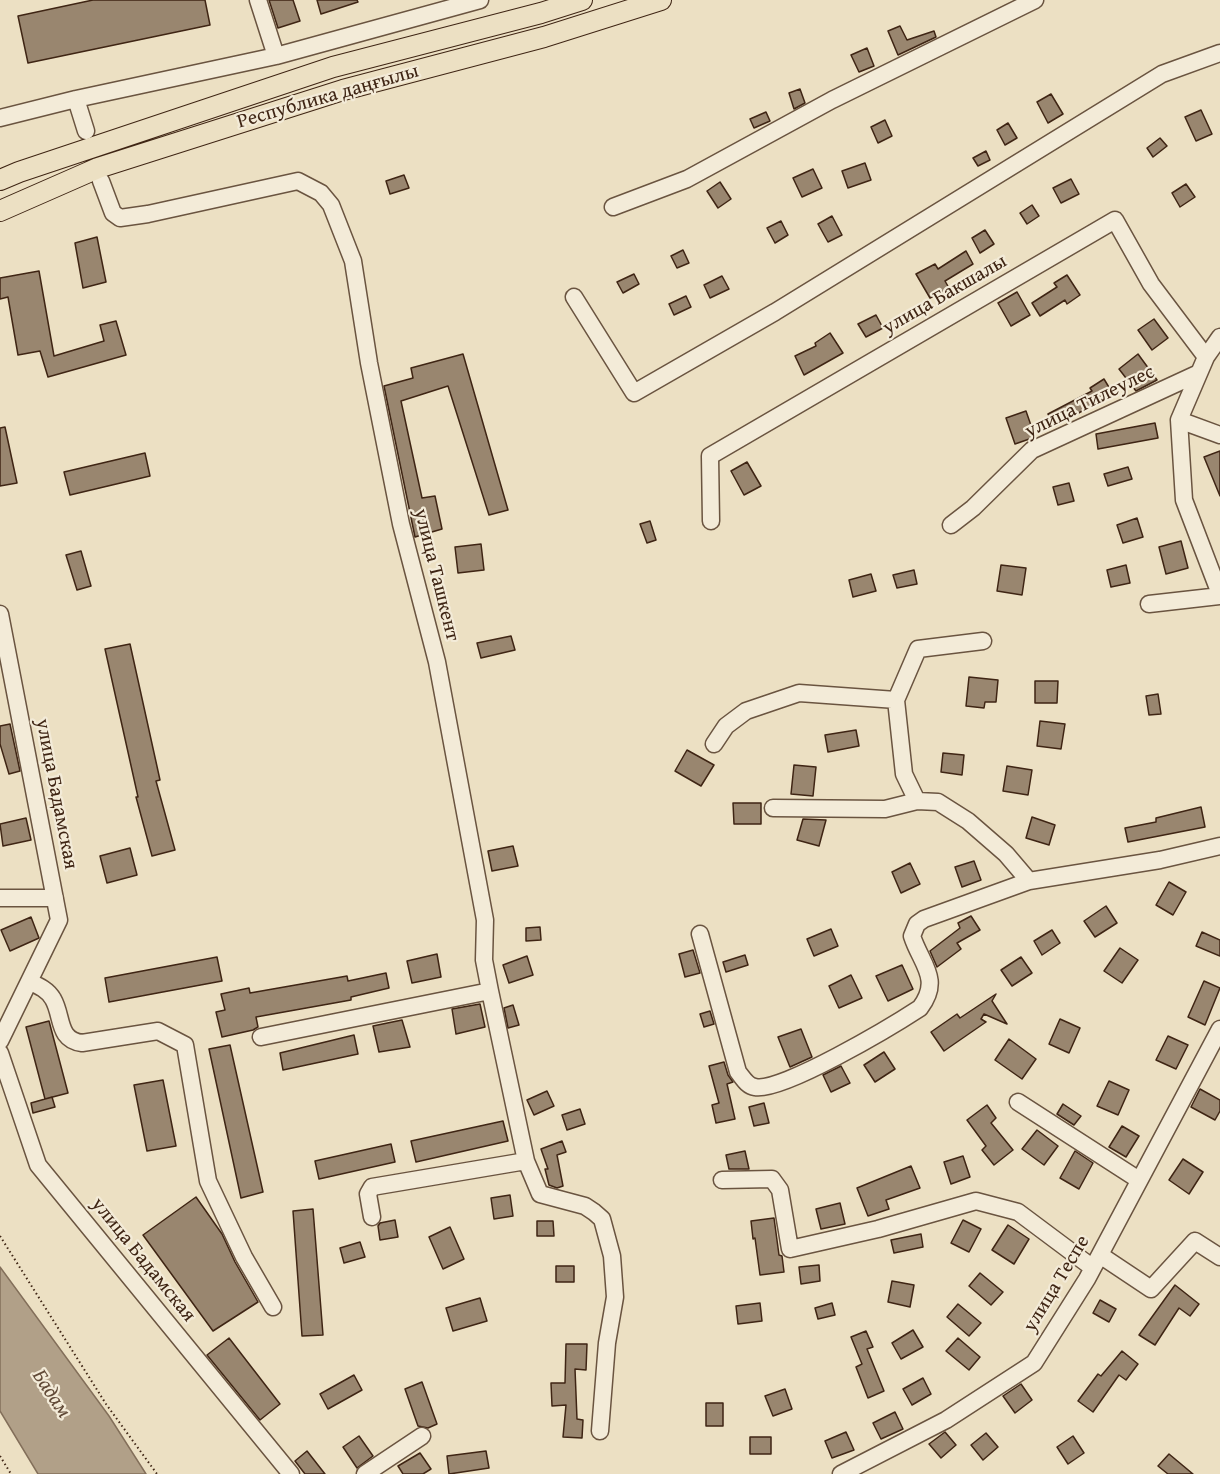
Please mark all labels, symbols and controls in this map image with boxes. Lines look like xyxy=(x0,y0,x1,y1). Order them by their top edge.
street label: Республика даңғылы xyxy=(234,60,422,134)
street label: улица Бакшалы xyxy=(879,250,1011,340)
street label: улица Тилеулес xyxy=(1021,360,1159,444)
street label: улица Ташкент xyxy=(408,506,464,644)
street label: улица Бадамская xyxy=(30,717,82,871)
street label: улица Бадамская xyxy=(86,1193,200,1327)
street label: улица Теспе xyxy=(1019,1231,1095,1337)
water label: Бадам xyxy=(26,1365,76,1423)

